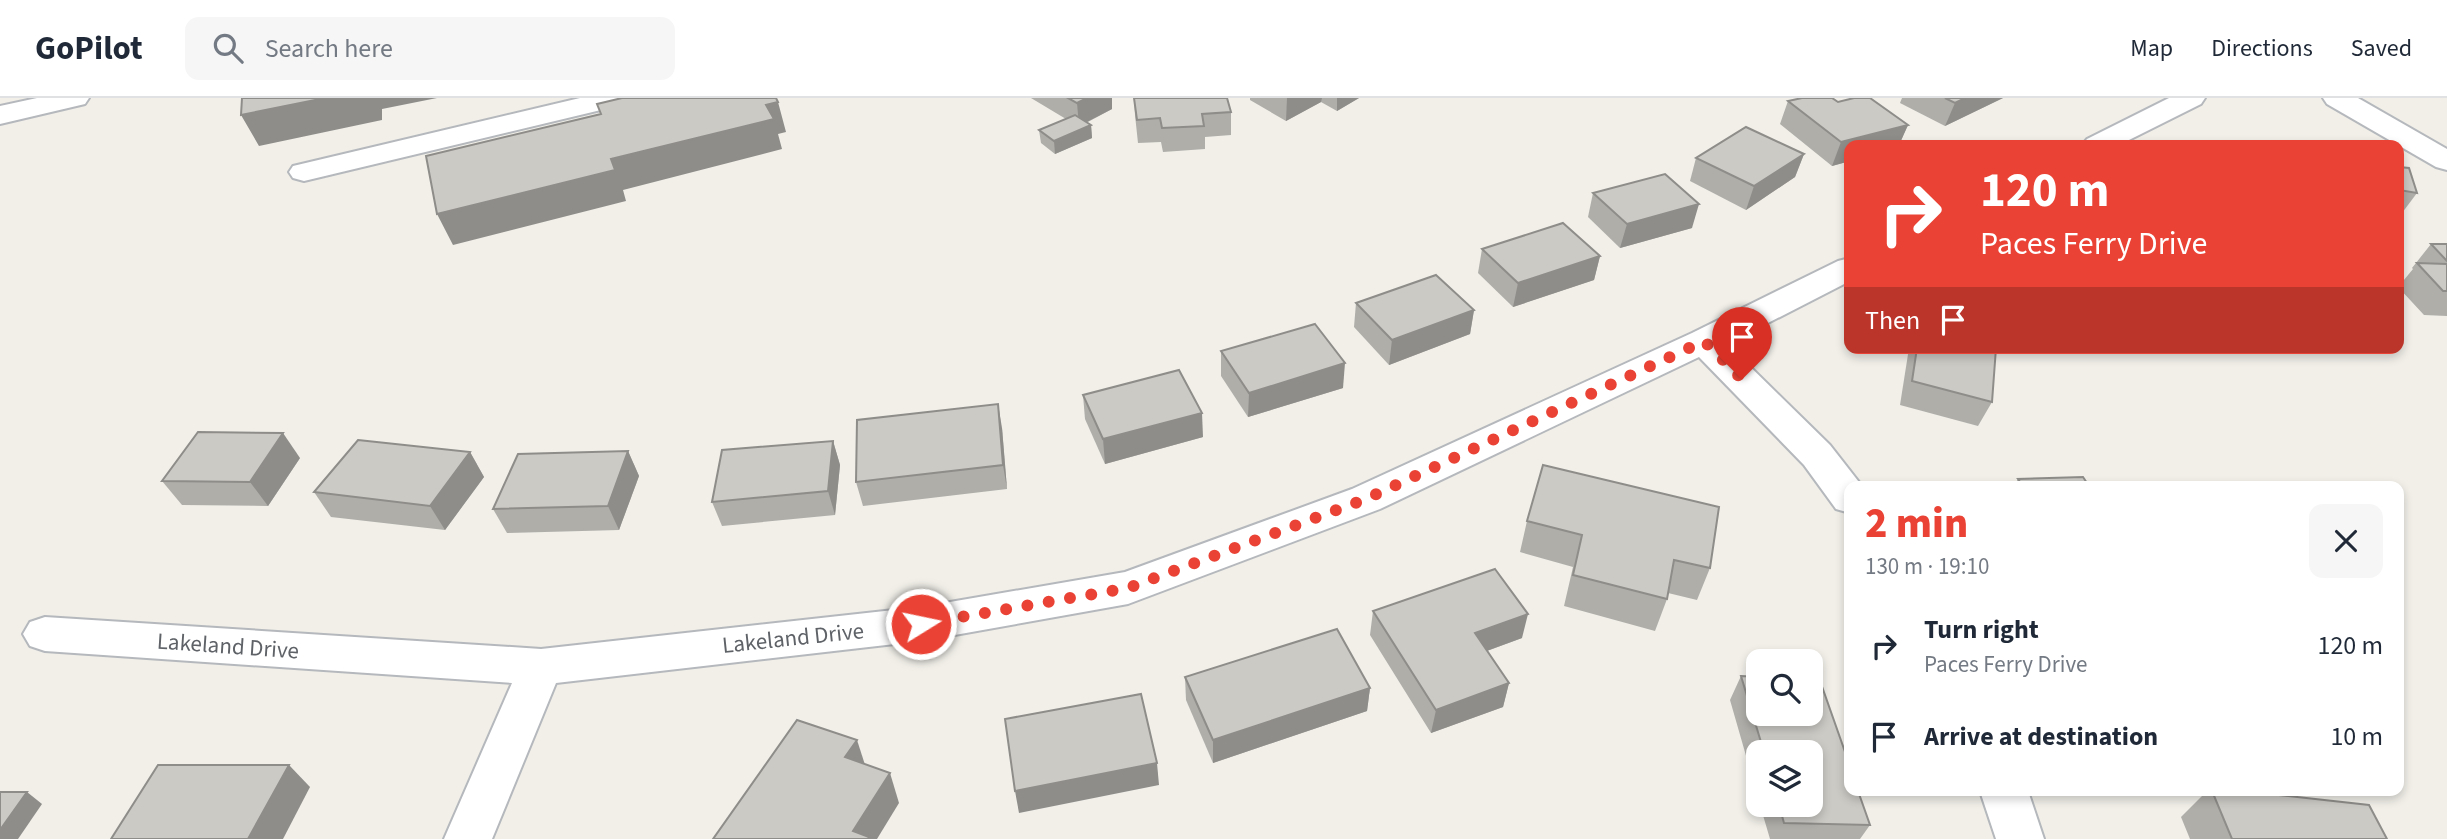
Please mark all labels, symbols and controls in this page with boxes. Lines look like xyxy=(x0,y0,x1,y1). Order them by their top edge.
search box xyxy=(185,17,675,80)
text: GoPilot xyxy=(35,25,143,72)
icon: search xyxy=(209,29,247,67)
text: Search here xyxy=(265,30,393,67)
text: Map xyxy=(2130,31,2173,66)
text: Directions xyxy=(2211,31,2313,66)
text: Saved xyxy=(2351,31,2412,66)
text: 120 m xyxy=(1980,156,2109,226)
icon: right xyxy=(1865,168,1956,259)
text: Paces Ferry Drive xyxy=(1980,221,2207,267)
icon: arrive xyxy=(1934,301,1972,339)
text: Then xyxy=(1865,302,1920,339)
pin xyxy=(1712,307,1772,379)
icon: arrive xyxy=(1723,318,1761,356)
text: 2 min xyxy=(1865,494,1968,554)
button: close xyxy=(2309,504,2383,578)
text: 130 m · 19:10 xyxy=(1865,550,1989,583)
position arrow xyxy=(884,587,958,661)
text: Turn right xyxy=(1924,611,2039,648)
street label: Lakeland Drive xyxy=(720,614,866,662)
street label: Lakeland Drive xyxy=(156,625,300,667)
icon: right xyxy=(1865,627,1903,665)
text: 120 m xyxy=(2317,627,2383,664)
text: Paces Ferry Drive xyxy=(1924,648,2087,681)
map controls xyxy=(1746,649,1823,817)
button: search xyxy=(1746,649,1823,726)
icon: arrive xyxy=(1865,718,1903,756)
text: Arrive at destination xyxy=(1924,718,2158,755)
text: 10 m xyxy=(2330,718,2383,755)
button: layers xyxy=(1746,740,1823,817)

